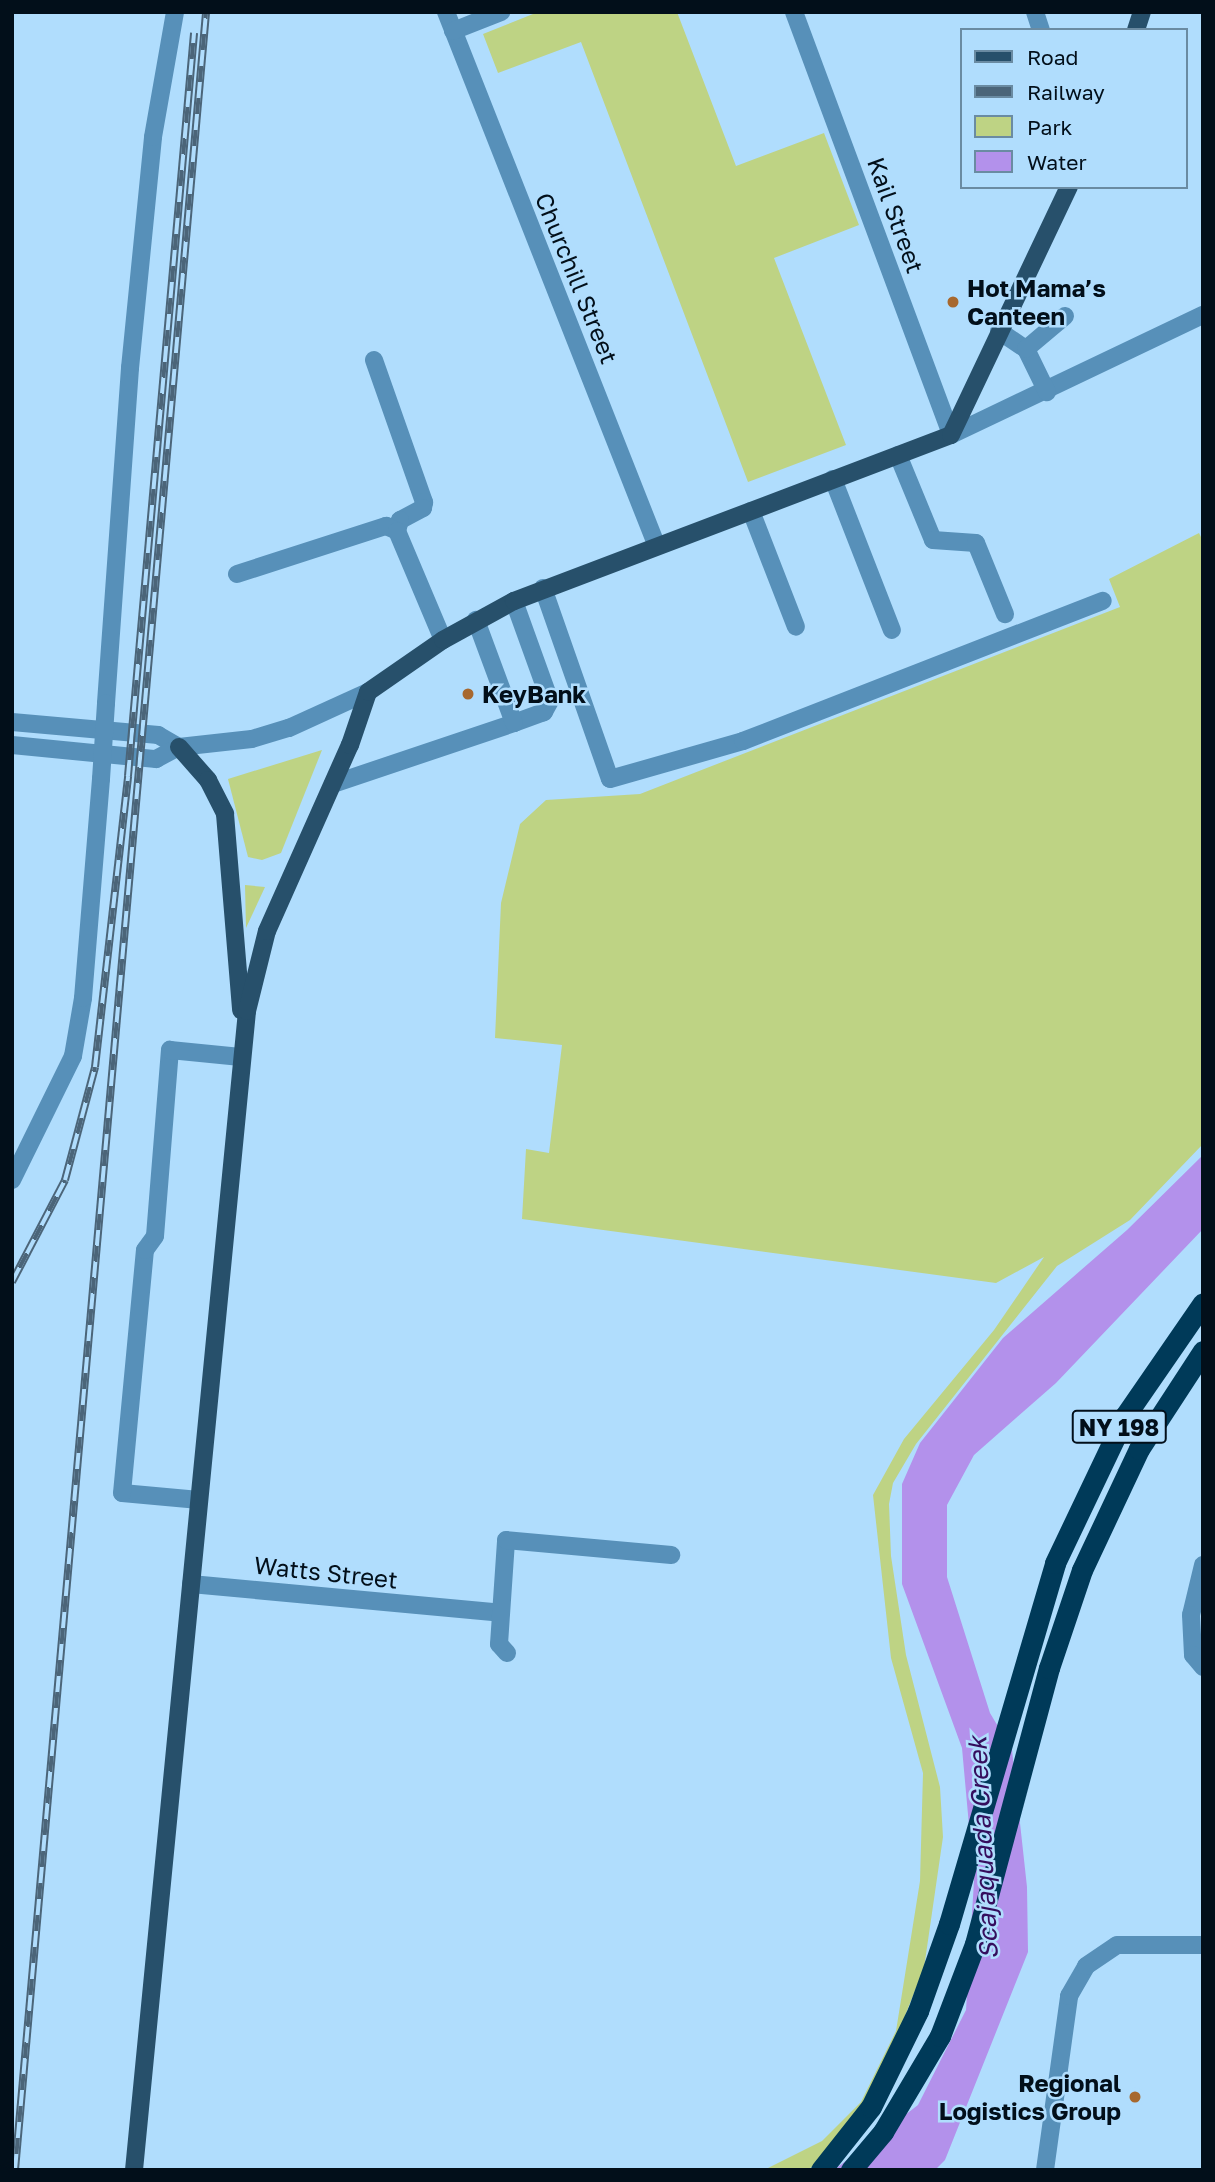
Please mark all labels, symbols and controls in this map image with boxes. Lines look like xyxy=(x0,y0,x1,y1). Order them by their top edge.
legend xyxy=(960,28,1187,189)
text: Road xyxy=(1027,44,1078,70)
text: Railway xyxy=(1027,79,1105,105)
text: Park xyxy=(1027,114,1072,140)
text: Water xyxy=(1027,149,1087,175)
street label: Kail Street xyxy=(862,153,930,277)
street label: Churchill Street xyxy=(530,189,624,367)
place label: Hot Mama’s Canteen xyxy=(967,274,1106,330)
marker: Hot Mama’s Canteen xyxy=(945,294,961,310)
place label: KeyBank xyxy=(482,680,586,708)
marker: KeyBank xyxy=(460,686,476,702)
road number: NY 198 xyxy=(1072,1408,1166,1446)
street label: Watts Street xyxy=(253,1550,399,1594)
water label: Scajaquada Creek xyxy=(962,1736,1004,1960)
place label: Regional Logistics Group xyxy=(939,2069,1121,2125)
marker: Regional Logistics Group xyxy=(1127,2089,1143,2105)

